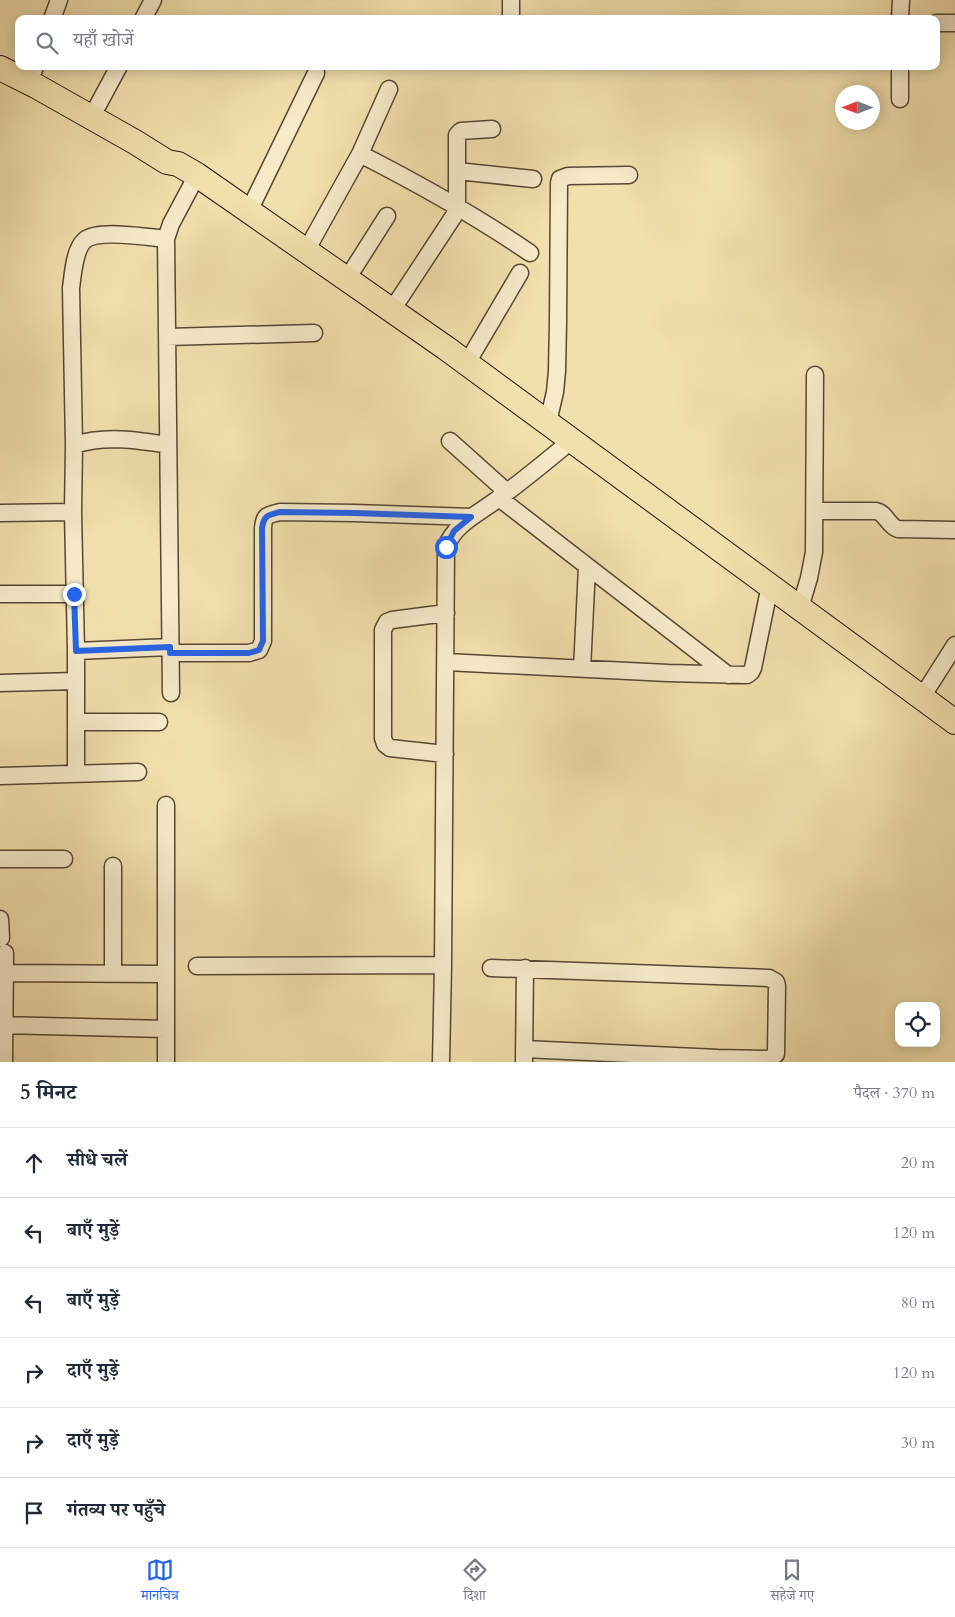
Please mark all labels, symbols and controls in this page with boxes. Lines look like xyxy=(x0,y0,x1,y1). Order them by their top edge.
search box xyxy=(15,15,940,70)
text: यहाँ खोजें xyxy=(73,27,134,53)
icon: search xyxy=(33,29,61,57)
north arrow xyxy=(835,85,880,130)
route start xyxy=(435,536,458,559)
route end xyxy=(63,583,86,606)
map controls xyxy=(895,1002,940,1047)
button: locate xyxy=(895,1002,940,1047)
text: 5 मिनट xyxy=(20,1078,76,1107)
text: पैदल · 370 m xyxy=(854,1082,935,1104)
text: सीधे चलें xyxy=(67,1147,127,1173)
icon: ahead xyxy=(20,1149,48,1177)
text: 20 m xyxy=(901,1152,935,1174)
text: बाएँ मुड़ें xyxy=(67,1217,119,1243)
icon: left xyxy=(20,1219,48,1247)
text: 120 m xyxy=(893,1222,935,1244)
text: बाएँ मुड़ें xyxy=(67,1287,119,1313)
icon: left xyxy=(20,1289,48,1317)
text: 80 m xyxy=(901,1292,935,1314)
text: दाएँ मुड़ें xyxy=(67,1357,119,1383)
icon: right xyxy=(20,1359,48,1387)
text: 120 m xyxy=(893,1362,935,1384)
text: दाएँ मुड़ें xyxy=(67,1427,119,1453)
icon: right xyxy=(20,1429,48,1457)
text: 30 m xyxy=(901,1432,935,1454)
text: गंतव्य पर पहुँचे xyxy=(67,1497,165,1523)
icon: arrive xyxy=(20,1499,48,1527)
tab: मानचित्र xyxy=(141,1556,179,1609)
tab: दिशा xyxy=(461,1556,489,1609)
tab: सहेजे गए xyxy=(771,1556,814,1609)

